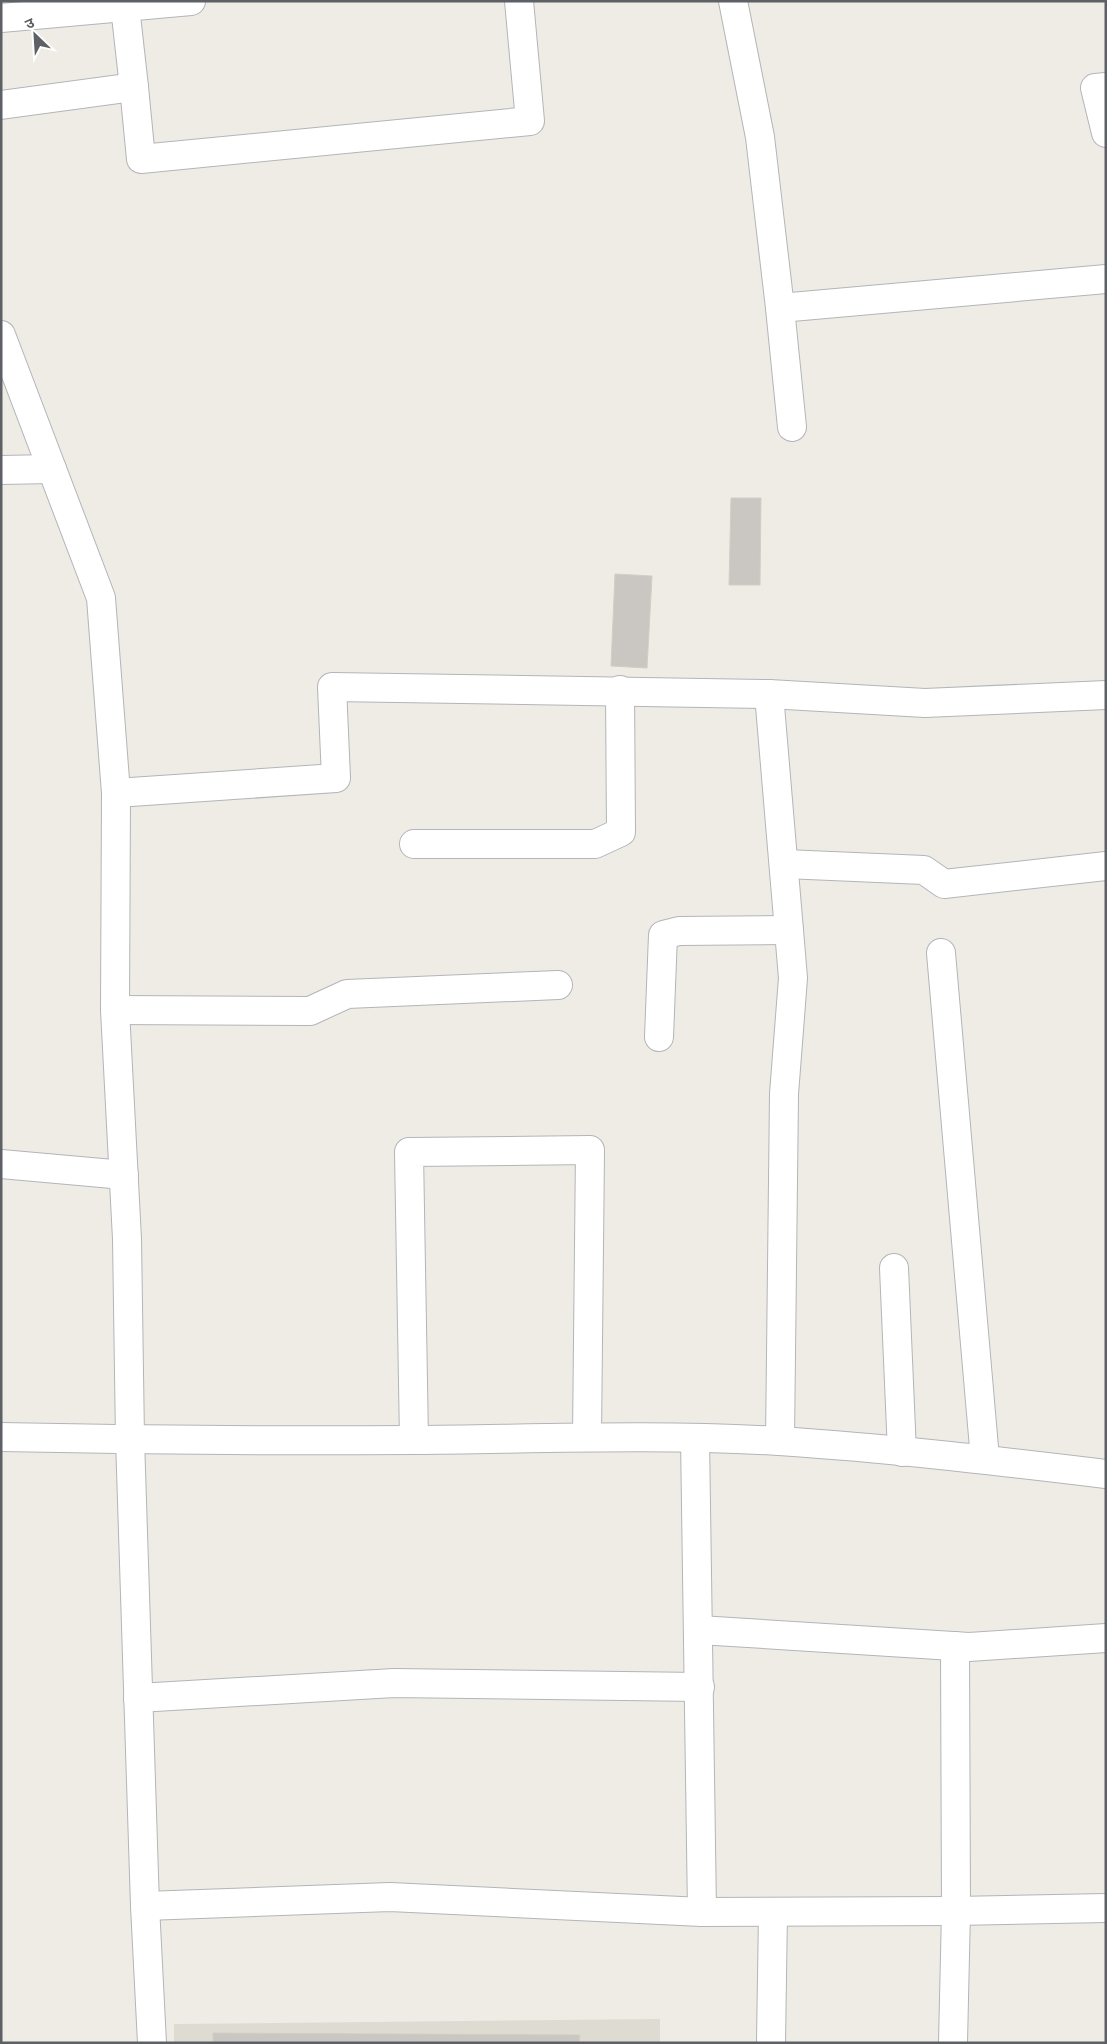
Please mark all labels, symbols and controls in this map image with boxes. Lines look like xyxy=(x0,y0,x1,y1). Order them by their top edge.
north arrow xyxy=(10,10,60,60)
text: उ xyxy=(22,13,38,33)

